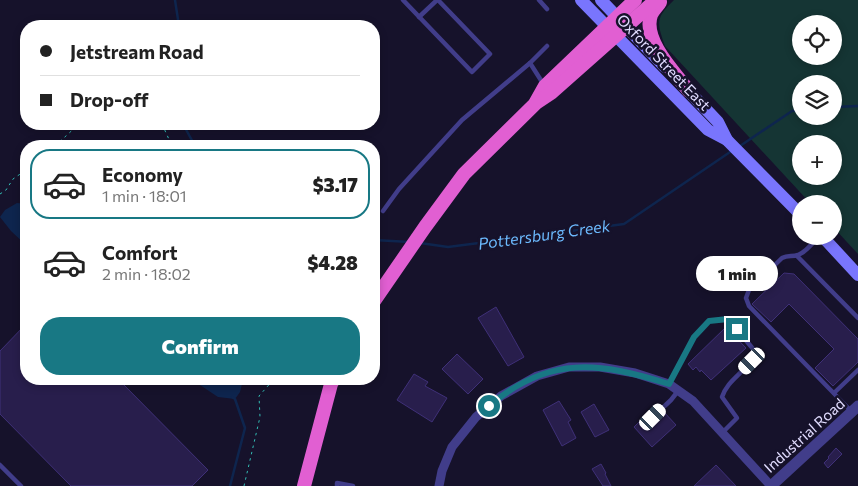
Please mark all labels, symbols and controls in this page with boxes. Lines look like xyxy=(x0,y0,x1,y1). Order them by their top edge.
street label: Oxford Street East xyxy=(613,10,715,114)
map controls xyxy=(792,15,842,245)
button: locate xyxy=(792,15,842,65)
text: Jetstream Road xyxy=(70,40,204,63)
button: layers xyxy=(792,75,842,125)
text: Drop-off xyxy=(70,88,149,111)
button: + xyxy=(792,135,842,185)
icon: car xyxy=(42,162,87,207)
text: Economy xyxy=(102,163,183,186)
text: $3.17 xyxy=(312,173,358,196)
text: 1 min · 18:01 xyxy=(102,186,187,205)
button: − xyxy=(792,195,842,245)
water label: Pottersburg Creek xyxy=(477,215,612,253)
icon: car xyxy=(42,240,87,285)
text: Comfort xyxy=(102,241,178,264)
text: $4.28 xyxy=(307,251,358,274)
callout: 1 min xyxy=(696,256,778,292)
text: 2 min · 18:02 xyxy=(102,264,191,283)
text: 1 min xyxy=(718,264,756,283)
button: Confirm xyxy=(40,317,360,375)
route end xyxy=(726,318,748,340)
car xyxy=(736,345,767,377)
street label: Industrial Road xyxy=(760,394,848,476)
route start xyxy=(478,395,500,417)
car xyxy=(637,401,668,433)

